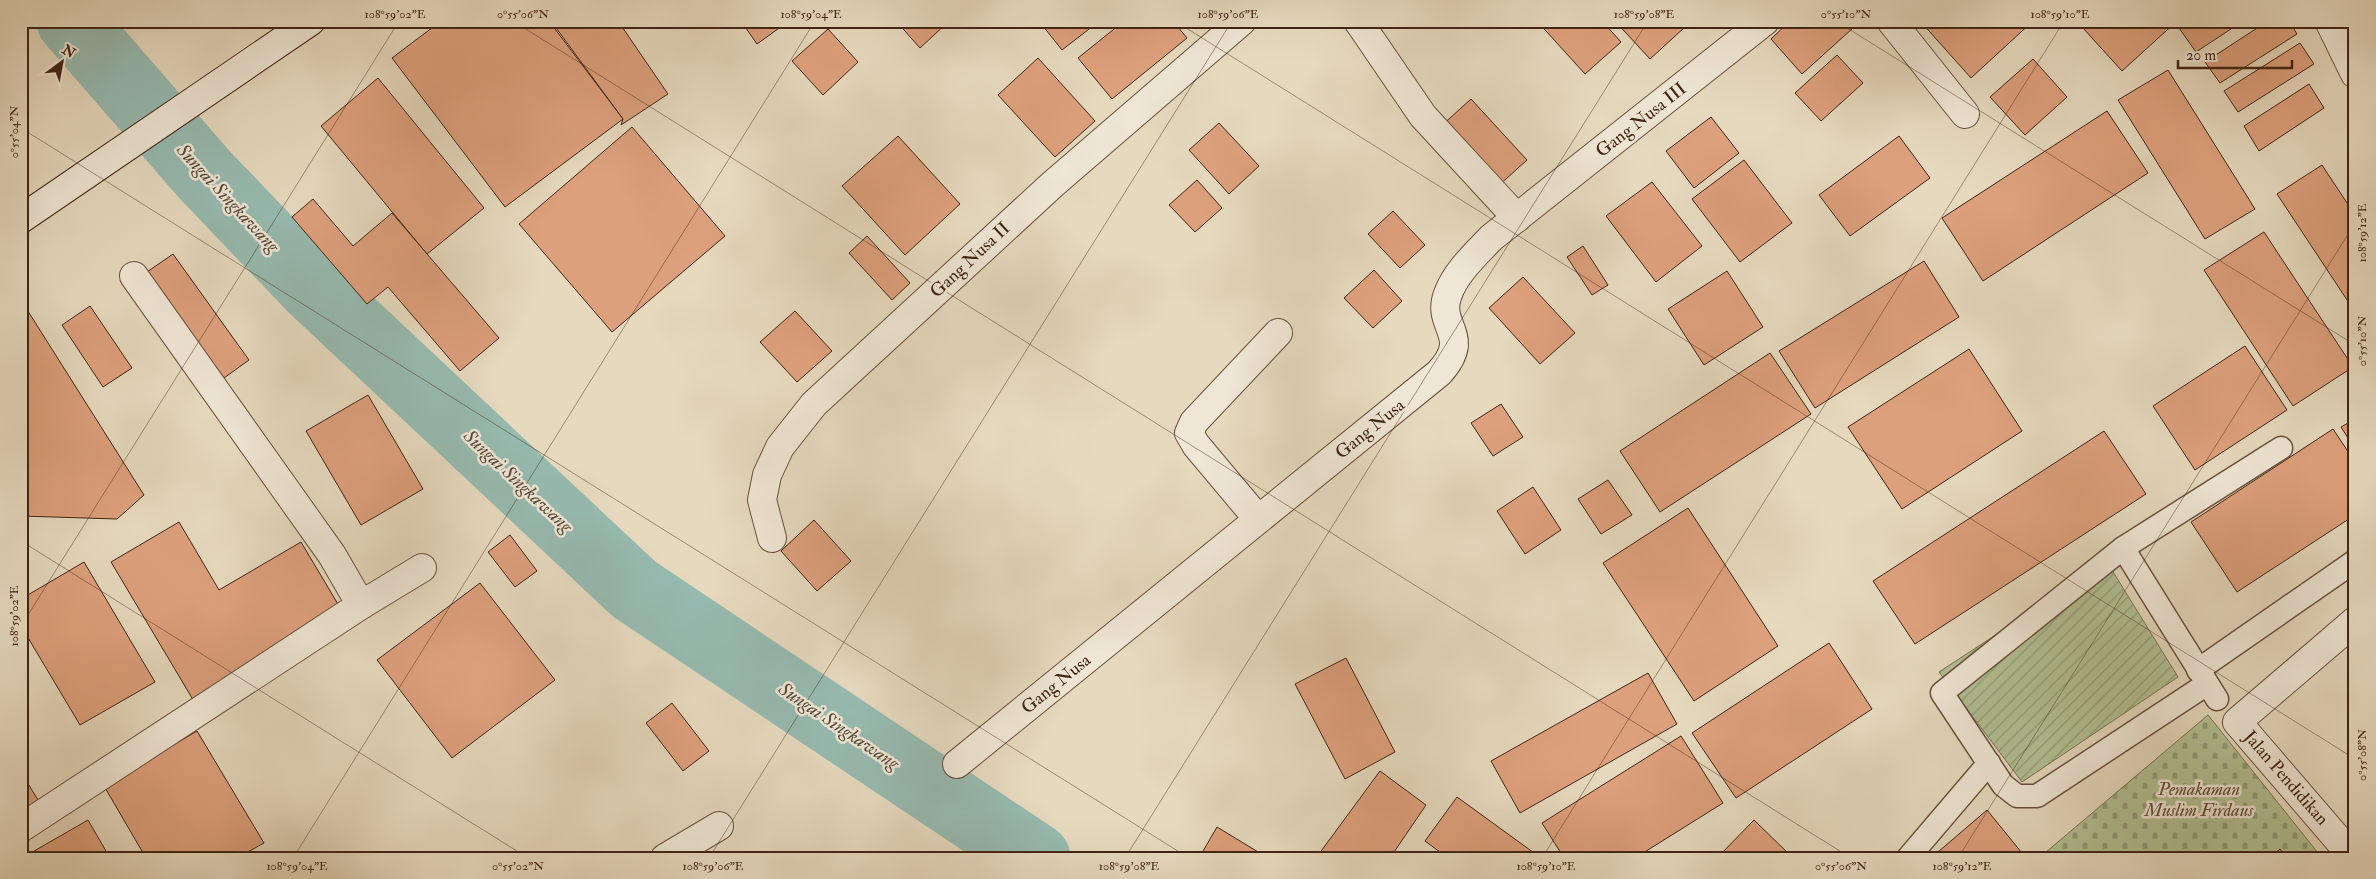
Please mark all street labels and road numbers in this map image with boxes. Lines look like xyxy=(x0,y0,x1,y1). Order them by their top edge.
street label: Gang Nusa III xyxy=(1591,77,1691,163)
street label: Gang Nusa II xyxy=(925,217,1015,303)
street label: Gang Nusa xyxy=(1330,394,1410,464)
street label: Gang Nusa xyxy=(1016,649,1096,719)
street label: Jalan Pendidikan xyxy=(2238,725,2334,830)

